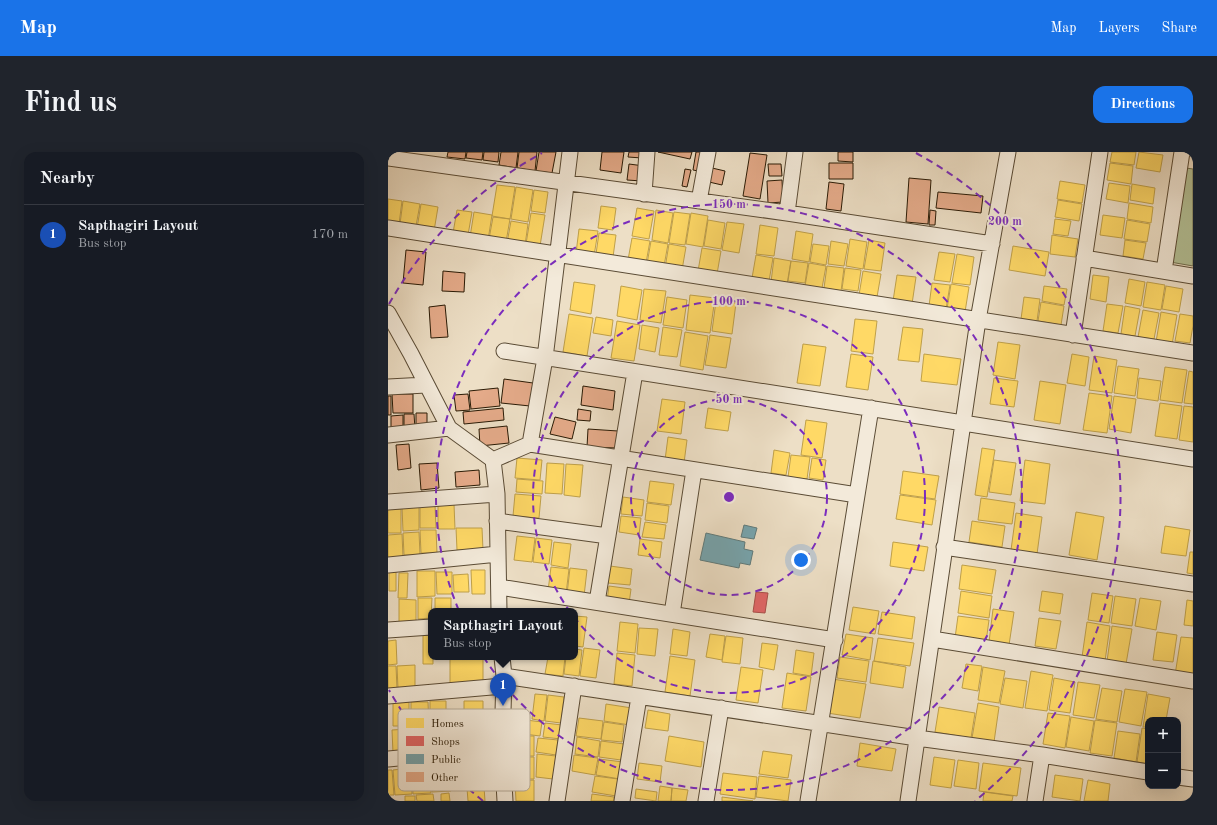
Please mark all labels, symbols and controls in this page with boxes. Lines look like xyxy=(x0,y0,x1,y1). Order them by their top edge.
text: Map xyxy=(20,19,57,38)
text: Map xyxy=(1051,21,1077,35)
text: Layers xyxy=(1099,21,1140,35)
text: Share xyxy=(1162,21,1197,35)
button: Directions xyxy=(1093,86,1193,123)
text: Find us xyxy=(24,90,117,118)
text: Nearby xyxy=(40,170,95,187)
text: 150 m xyxy=(712,198,746,211)
text: 200 m xyxy=(988,216,1022,228)
text: Sapthagiri Layout xyxy=(78,219,198,234)
text: 1 xyxy=(49,228,57,241)
text: 170 m xyxy=(311,228,348,241)
text: Bus stop xyxy=(78,237,127,250)
text: 100 m xyxy=(712,296,746,308)
text: 50 m xyxy=(716,393,743,406)
centre of rings xyxy=(722,490,736,504)
your location xyxy=(791,550,811,570)
popup xyxy=(428,608,578,660)
text: Sapthagiri Layout xyxy=(443,619,563,634)
text: Bus stop xyxy=(443,637,492,650)
pin: 1 xyxy=(490,673,516,706)
legend xyxy=(398,709,530,791)
map controls xyxy=(1145,717,1181,789)
button: + xyxy=(1145,717,1181,753)
text: Homes xyxy=(431,719,464,730)
text: Shops xyxy=(431,737,460,748)
button: − xyxy=(1145,753,1181,789)
text: Public xyxy=(431,755,461,766)
text: Other xyxy=(431,773,459,784)

